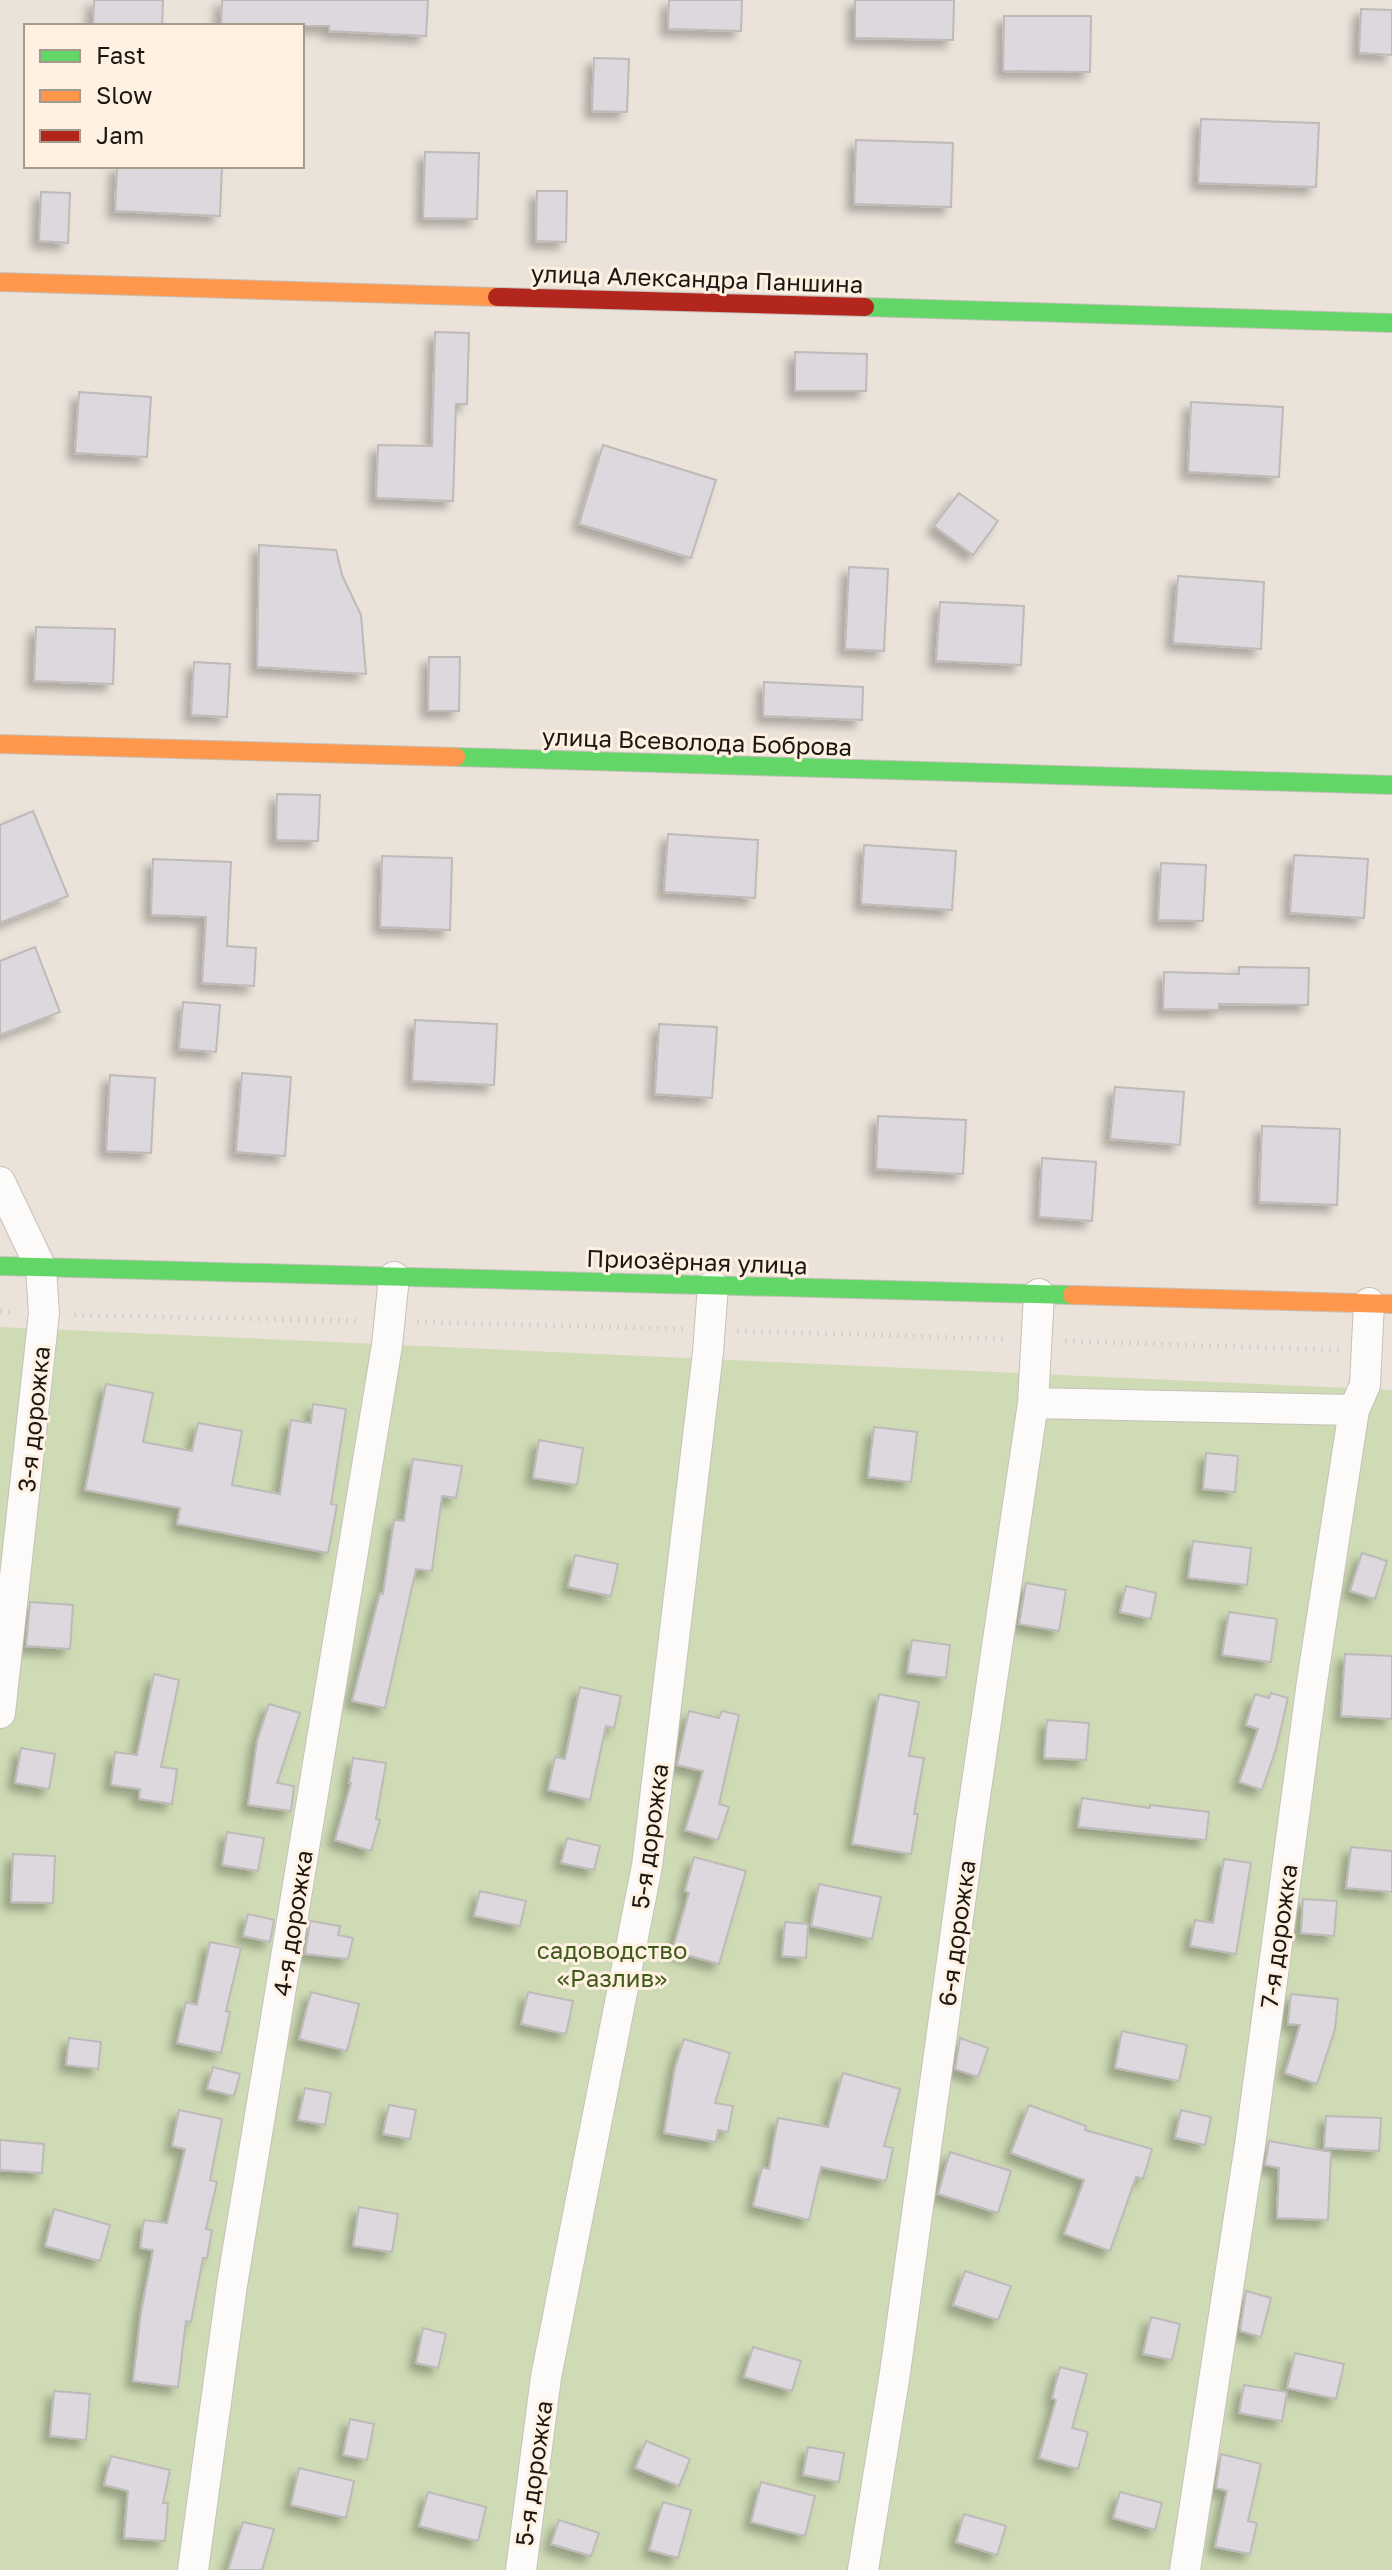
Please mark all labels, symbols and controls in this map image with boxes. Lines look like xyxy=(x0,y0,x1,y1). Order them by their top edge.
legend xyxy=(24,24,304,168)
text: Fast xyxy=(96,40,146,69)
text: Slow xyxy=(96,80,152,109)
text: Jam xyxy=(96,120,144,149)
street label: улица Александра Паншина xyxy=(530,258,864,298)
street label: улица Всеволода Боброва xyxy=(541,721,853,761)
street label: Приозёрная улица xyxy=(586,1243,808,1279)
street label: 3-я дорожка xyxy=(11,1345,55,1493)
street label: 5-я дорожка xyxy=(624,1761,674,1911)
street label: 4-я дорожка xyxy=(266,1848,318,1998)
street label: 6-я дорожка xyxy=(931,1858,981,2008)
street label: 7-я дорожка xyxy=(1254,1862,1302,2010)
park label: садоводство «Разлив» xyxy=(537,1935,687,1992)
street label: 5-я дорожка xyxy=(508,2398,558,2548)

